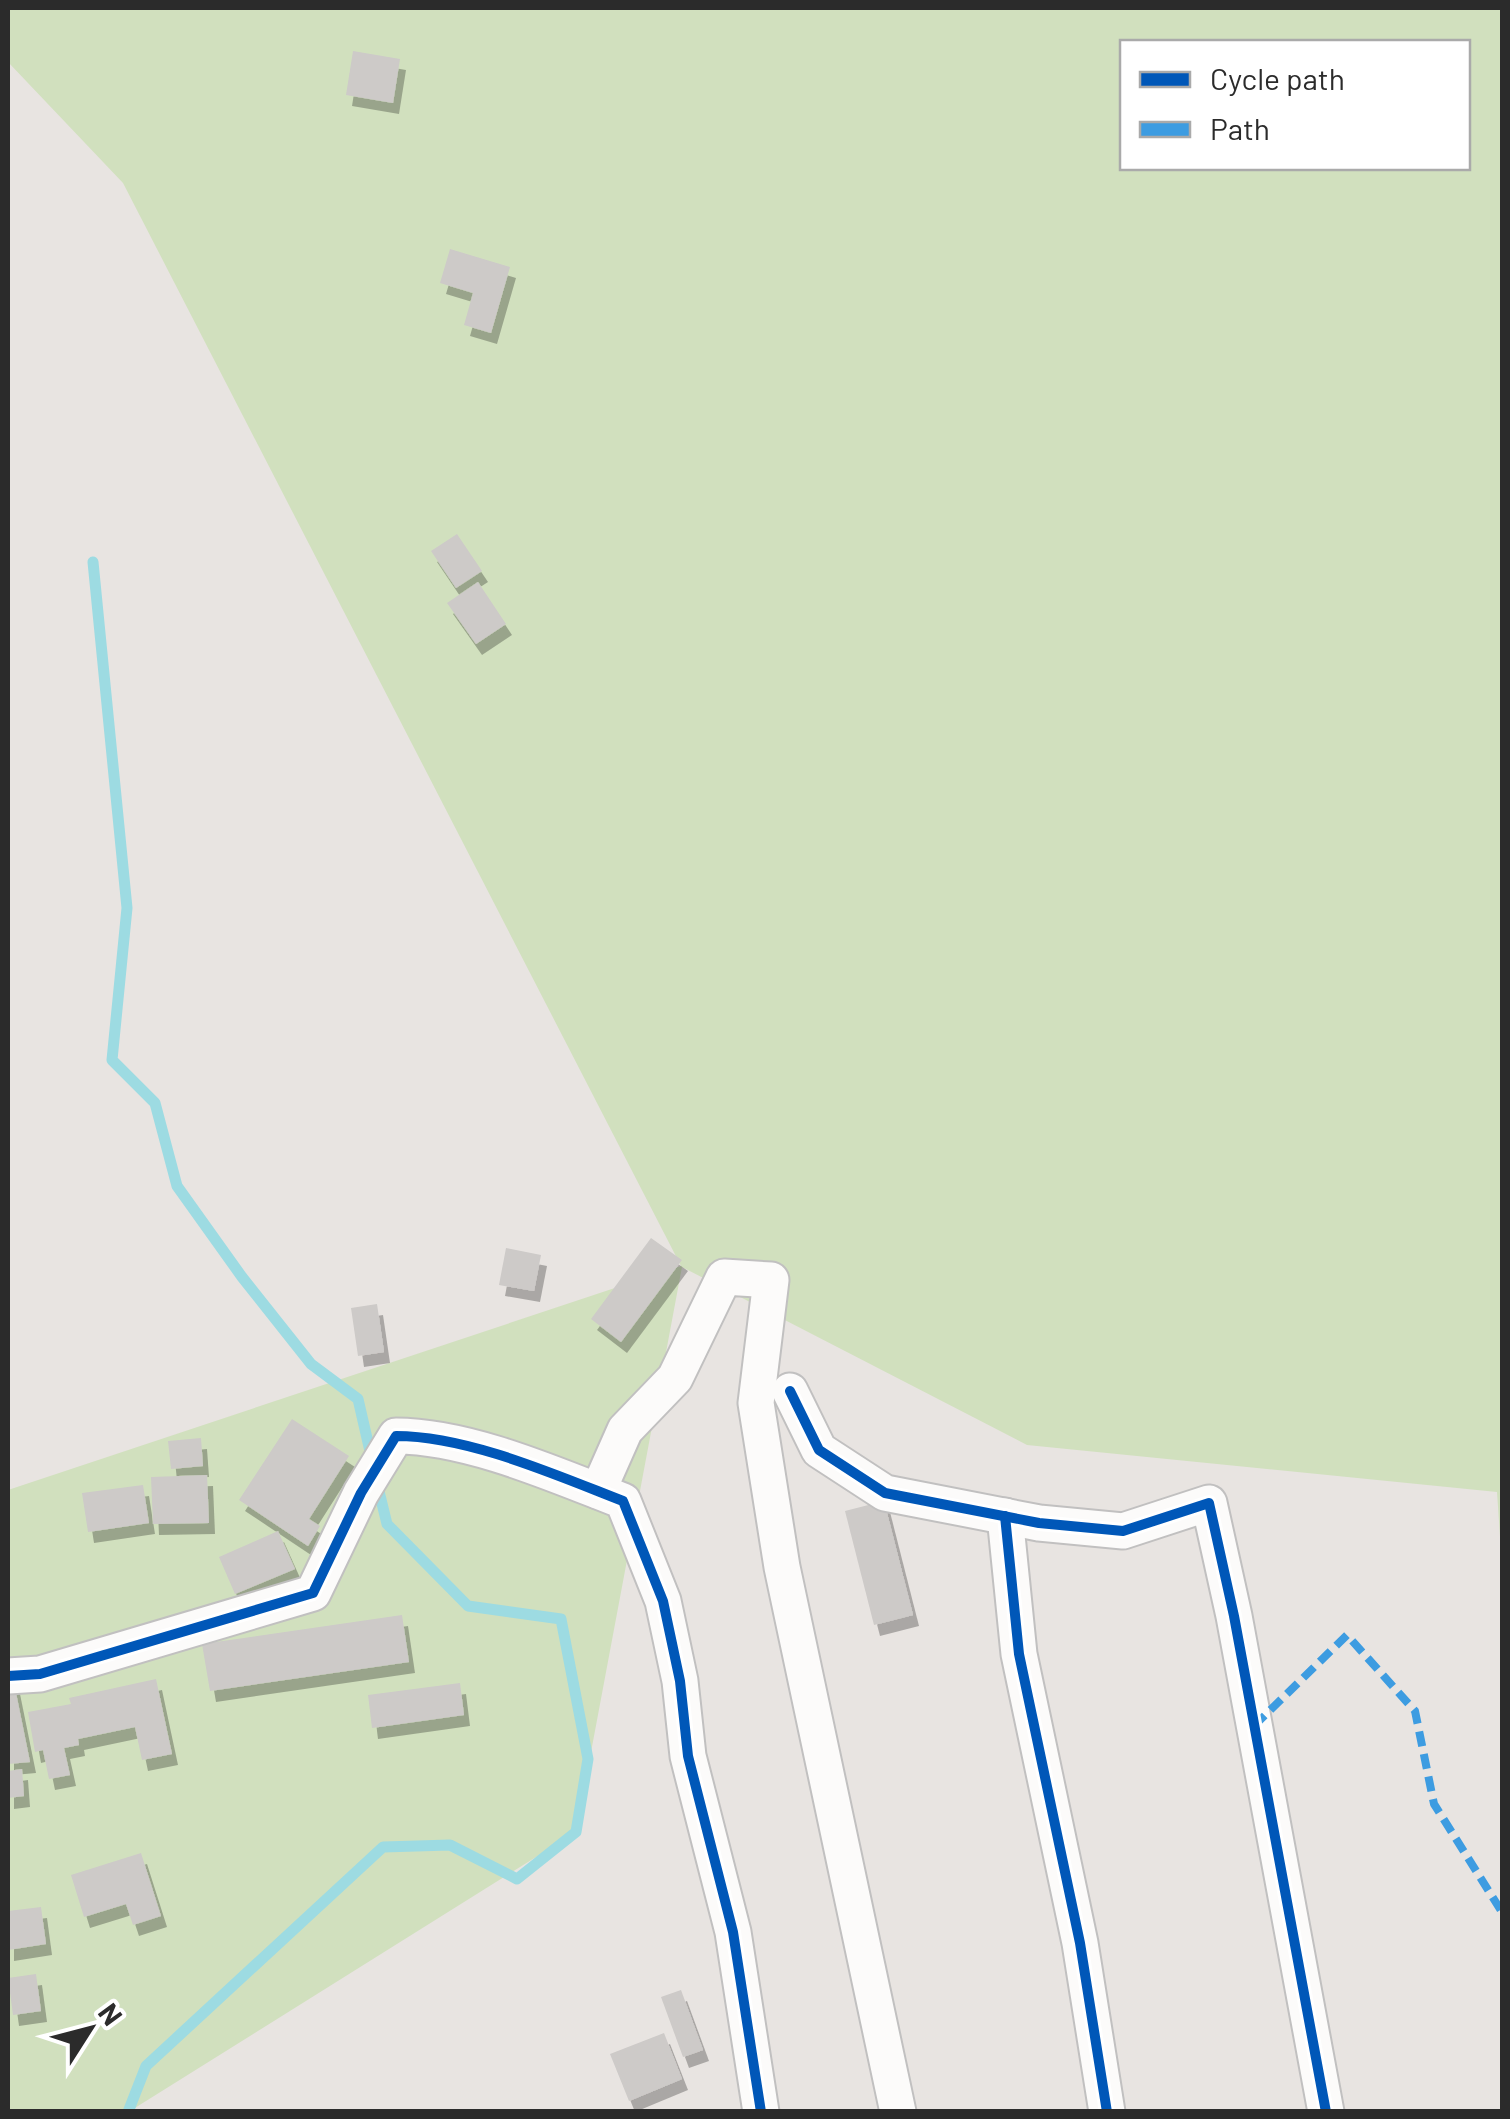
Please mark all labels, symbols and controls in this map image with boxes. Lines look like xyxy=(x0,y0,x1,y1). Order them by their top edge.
legend xyxy=(1120,40,1470,170)
text: Cycle path xyxy=(1210,60,1345,96)
text: Path xyxy=(1210,110,1270,146)
north arrow xyxy=(40,1979,140,2079)
text: N xyxy=(92,1996,130,2031)

